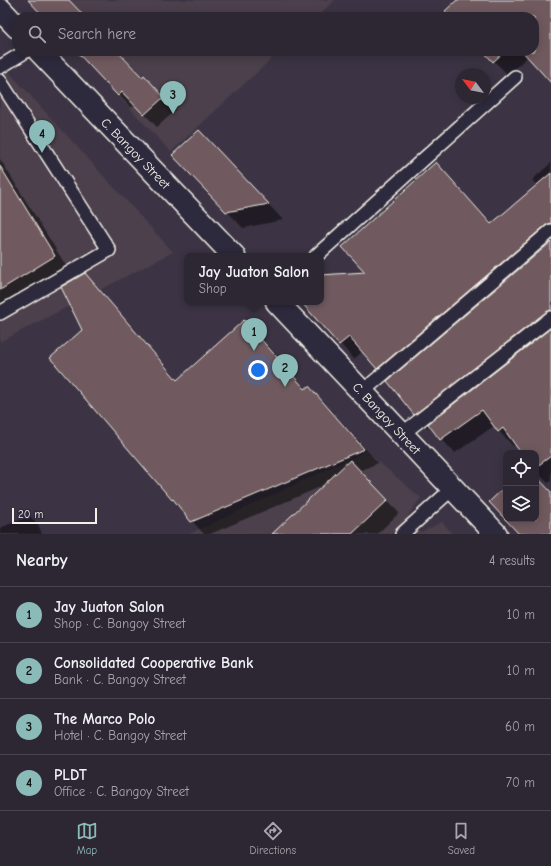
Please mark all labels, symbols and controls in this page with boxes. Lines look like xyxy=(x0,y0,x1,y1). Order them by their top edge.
search box xyxy=(12,12,539,56)
icon: search xyxy=(26,23,48,45)
text: Search here xyxy=(58,25,136,43)
north arrow xyxy=(455,68,491,104)
pin: 3 xyxy=(160,81,186,114)
street label: C. Bangoy Street xyxy=(98,115,174,193)
pin: 4 xyxy=(29,120,55,153)
popup xyxy=(184,253,324,305)
text: Jay Juaton Salon xyxy=(199,263,309,281)
text: Shop xyxy=(199,281,227,296)
pin: 1 xyxy=(241,318,267,351)
pin: 2 xyxy=(272,354,298,387)
your location xyxy=(248,360,268,380)
street label: C. Bangoy Street xyxy=(350,379,425,458)
map controls xyxy=(503,450,539,522)
button: locate xyxy=(503,450,539,486)
button: layers xyxy=(503,486,539,522)
scale bar xyxy=(12,506,97,525)
text: 20 m xyxy=(18,508,43,521)
text: Nearby xyxy=(16,551,67,570)
text: 4 results xyxy=(489,553,535,568)
text: Jay Juaton Salon xyxy=(54,598,164,616)
text: 1 xyxy=(26,607,32,622)
text: 10 m xyxy=(507,607,535,622)
text: Shop · C. Bangoy Street xyxy=(54,616,186,631)
text: Consolidated Cooperative Bank xyxy=(54,654,253,672)
text: 2 xyxy=(26,663,32,678)
text: 10 m xyxy=(507,663,535,678)
text: Bank · C. Bangoy Street xyxy=(54,672,186,687)
text: The Marco Polo xyxy=(54,710,155,728)
text: 3 xyxy=(26,719,32,734)
text: 60 m xyxy=(505,719,535,734)
text: Hotel · C. Bangoy Street xyxy=(54,728,187,743)
text: PLDT xyxy=(54,766,87,784)
text: 4 xyxy=(26,775,32,790)
text: 70 m xyxy=(506,775,535,790)
text: Office · C. Bangoy Street xyxy=(54,784,189,799)
tab: Map xyxy=(76,820,98,857)
tab: Directions xyxy=(250,820,296,857)
tab: Saved xyxy=(448,820,475,857)

